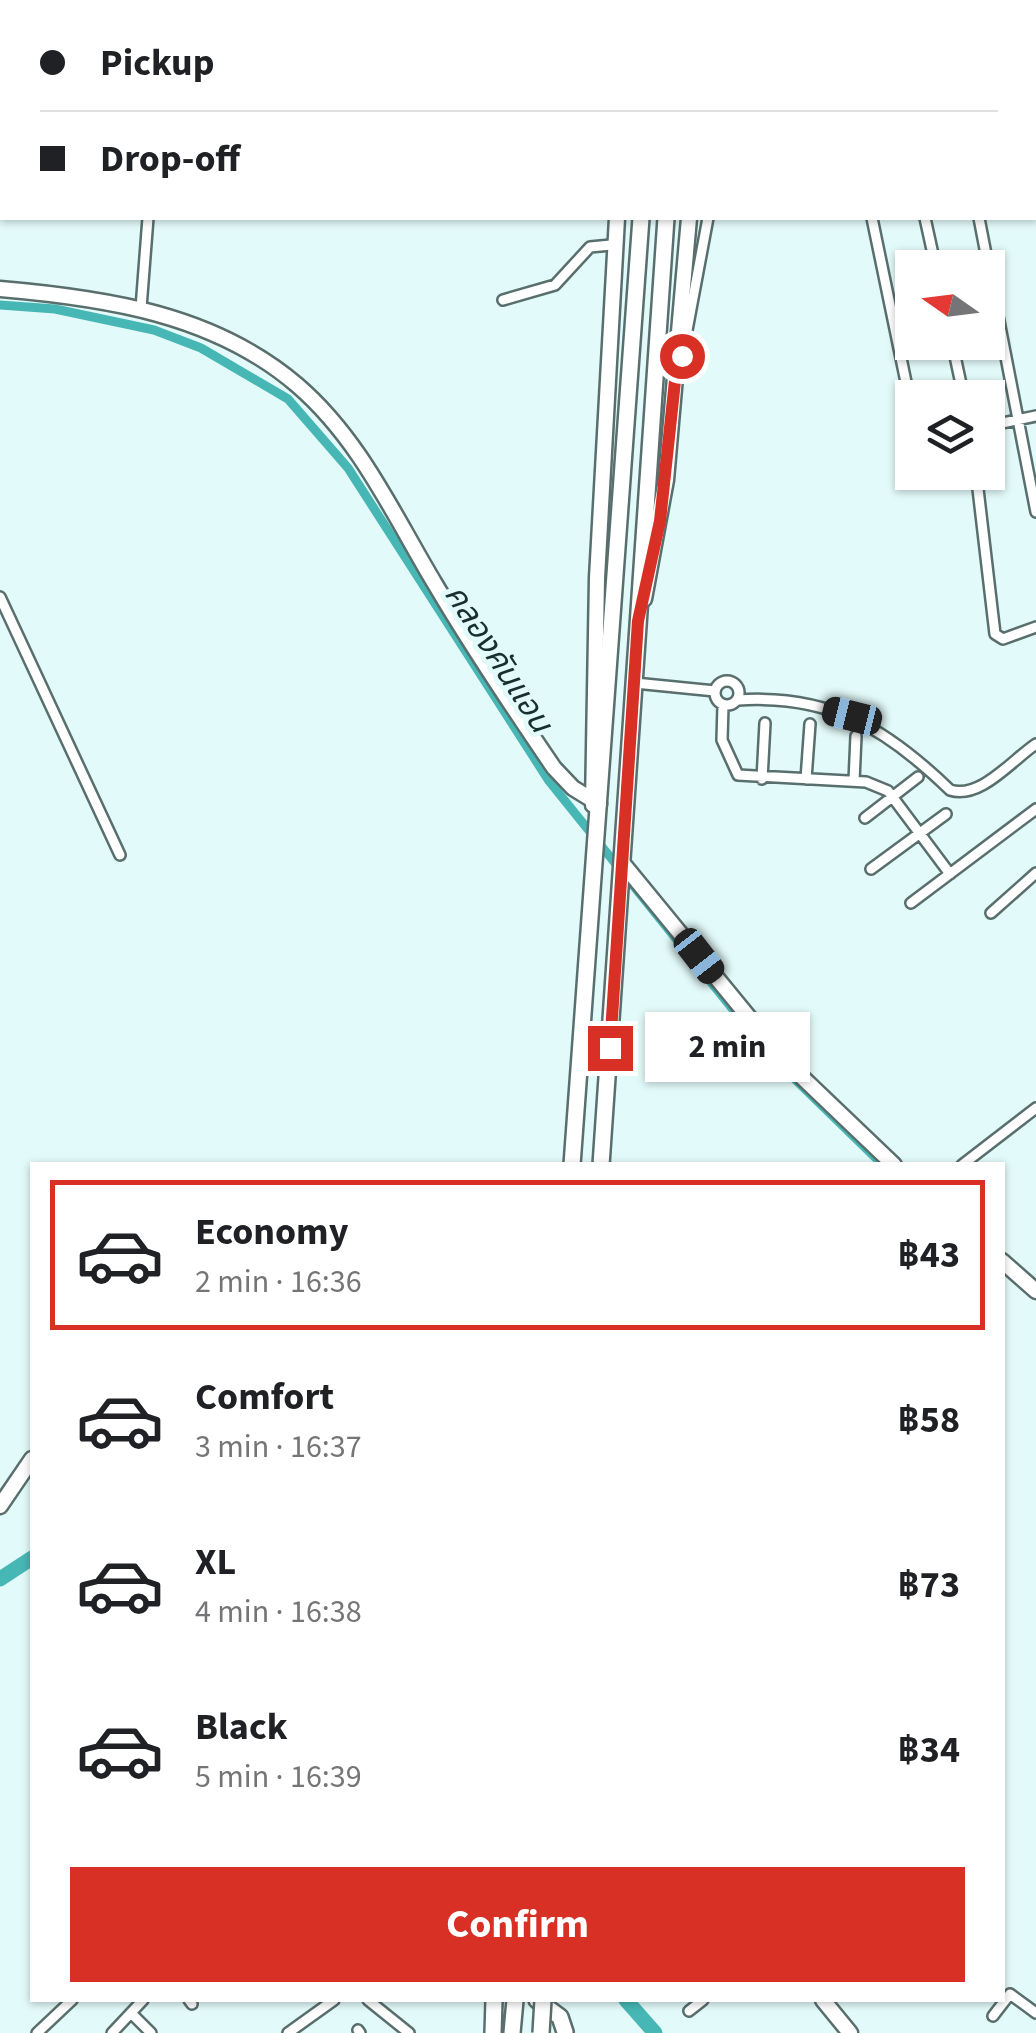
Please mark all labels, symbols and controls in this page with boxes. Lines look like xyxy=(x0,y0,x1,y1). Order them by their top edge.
text: Pickup xyxy=(100,36,214,90)
text: Drop-off xyxy=(100,132,240,186)
north arrow xyxy=(895,250,1005,360)
map controls xyxy=(895,250,1005,490)
route start xyxy=(660,334,705,379)
button: layers xyxy=(895,380,1005,490)
water label: คลองคันแอน xyxy=(433,575,565,744)
car xyxy=(819,694,885,738)
car xyxy=(669,923,729,989)
callout: 2 min xyxy=(645,1013,810,1083)
text: 2 min xyxy=(689,1024,766,1070)
route end xyxy=(588,1026,633,1071)
text: Economy xyxy=(195,1205,348,1259)
icon: car xyxy=(75,1210,165,1300)
text: ฿43 xyxy=(898,1228,960,1282)
text: 2 min · 16:36 xyxy=(195,1259,362,1305)
text: Comfort xyxy=(195,1370,334,1424)
icon: car xyxy=(75,1375,165,1465)
text: ฿58 xyxy=(898,1393,960,1447)
text: 3 min · 16:37 xyxy=(195,1424,362,1470)
text: XL xyxy=(195,1535,236,1589)
icon: car xyxy=(75,1540,165,1630)
text: ฿73 xyxy=(898,1558,960,1612)
text: 4 min · 16:38 xyxy=(195,1589,362,1635)
text: Black xyxy=(195,1700,288,1754)
icon: car xyxy=(75,1705,165,1795)
text: ฿34 xyxy=(898,1723,960,1777)
text: 5 min · 16:39 xyxy=(195,1754,362,1800)
button: Confirm xyxy=(70,1867,965,1982)

